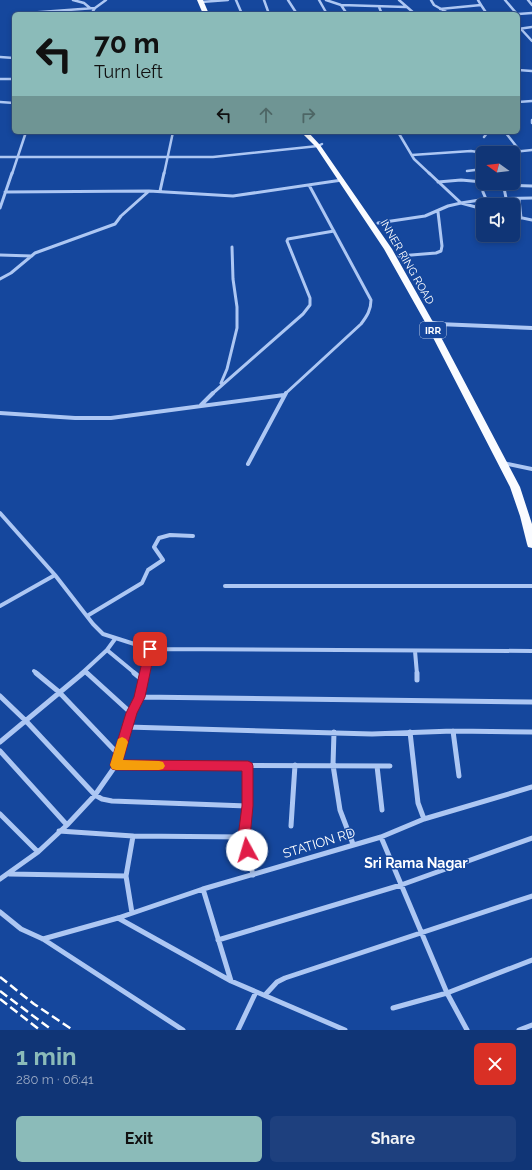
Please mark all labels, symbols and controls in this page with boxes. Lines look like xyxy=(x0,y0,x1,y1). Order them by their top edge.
text: 70 m xyxy=(94,27,160,60)
icon: left xyxy=(28,28,80,80)
text: Turn left xyxy=(94,61,163,82)
icon: left xyxy=(213,104,235,126)
icon: ahead xyxy=(255,104,277,126)
icon: right xyxy=(297,104,319,126)
north arrow xyxy=(476,146,520,190)
map controls xyxy=(476,146,520,242)
button: sound xyxy=(476,198,520,242)
street label: INNER RING ROAD xyxy=(377,217,437,307)
road number: IRR xyxy=(420,322,446,338)
pin xyxy=(133,632,167,666)
icon: arrive xyxy=(139,638,161,660)
street label: STATION RD xyxy=(281,825,357,861)
position arrow xyxy=(226,829,268,871)
district label: Sri Rama Nagar xyxy=(364,855,468,871)
text: 1 min xyxy=(16,1042,77,1071)
button: close xyxy=(474,1043,516,1085)
text: 280 m · 06:41 xyxy=(16,1072,94,1087)
button: Exit xyxy=(16,1116,262,1162)
button: Share xyxy=(270,1116,516,1162)

